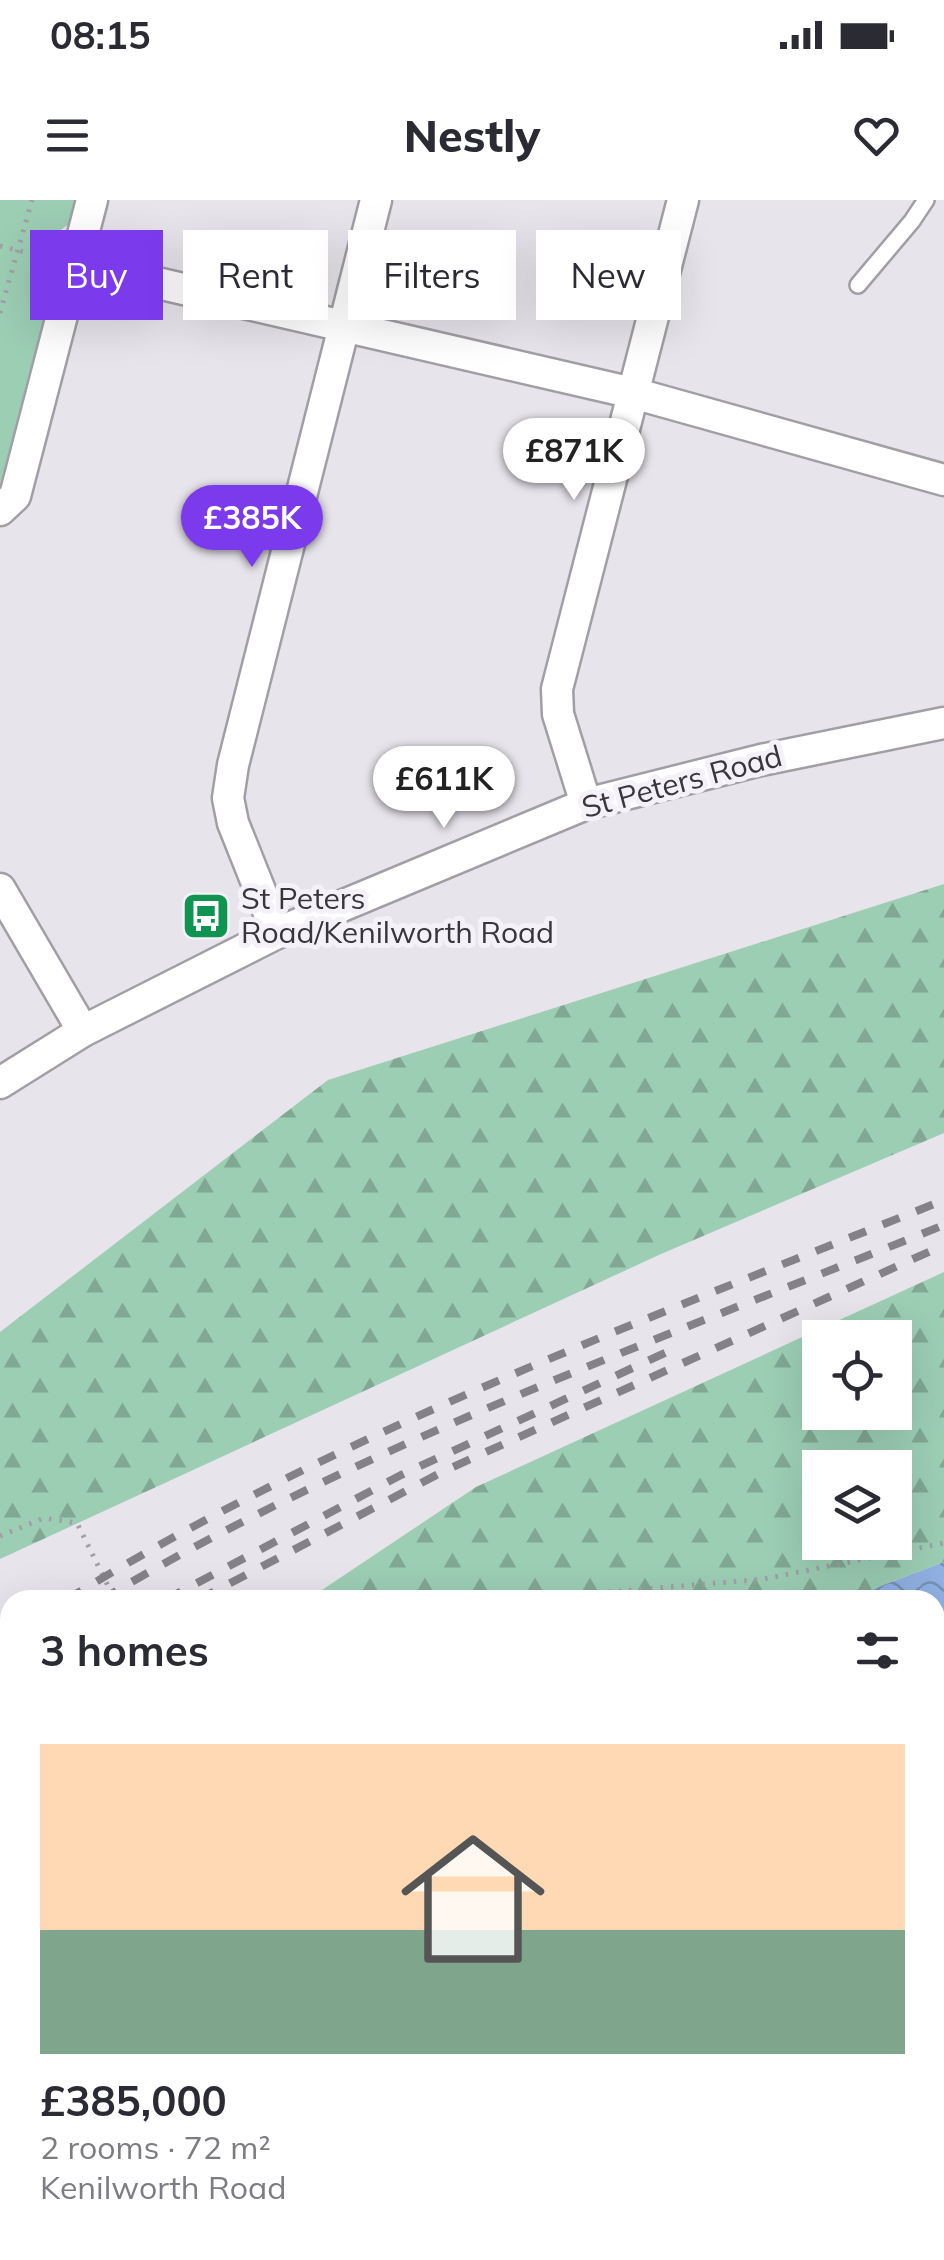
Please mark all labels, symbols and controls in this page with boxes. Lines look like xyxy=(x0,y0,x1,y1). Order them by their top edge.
text: 08:15 xyxy=(50,11,151,59)
text: Nestly xyxy=(404,107,540,163)
icon: menu xyxy=(40,108,95,163)
icon: heart xyxy=(849,108,904,163)
chip: Buy xyxy=(30,230,163,320)
chip: Rent xyxy=(183,230,328,320)
chip: Filters xyxy=(348,230,516,320)
chip: New xyxy=(536,230,681,320)
pin: £871K xyxy=(504,418,644,503)
text: £871K xyxy=(525,430,623,470)
pin: £385K xyxy=(182,485,322,570)
text: £385K xyxy=(203,497,301,537)
street label: St Peters Road xyxy=(577,736,786,826)
pin: £611K xyxy=(374,746,514,831)
text: £611K xyxy=(395,758,493,798)
place label: St Peters Road/Kenilworth Road xyxy=(241,879,554,951)
bus stop icon: St Peters Road/Kenilworth Road xyxy=(180,890,232,942)
map controls xyxy=(802,1320,912,1560)
button: locate xyxy=(802,1320,912,1430)
button: layers xyxy=(802,1450,912,1560)
icon: filters xyxy=(850,1623,905,1678)
text: 3 homes xyxy=(40,1624,209,1677)
icon: home xyxy=(383,1809,563,1989)
text: £385,000 xyxy=(40,2074,227,2127)
text: 2 rooms · 72 m² xyxy=(40,2127,271,2167)
text: Kenilworth Road xyxy=(40,2167,286,2207)

